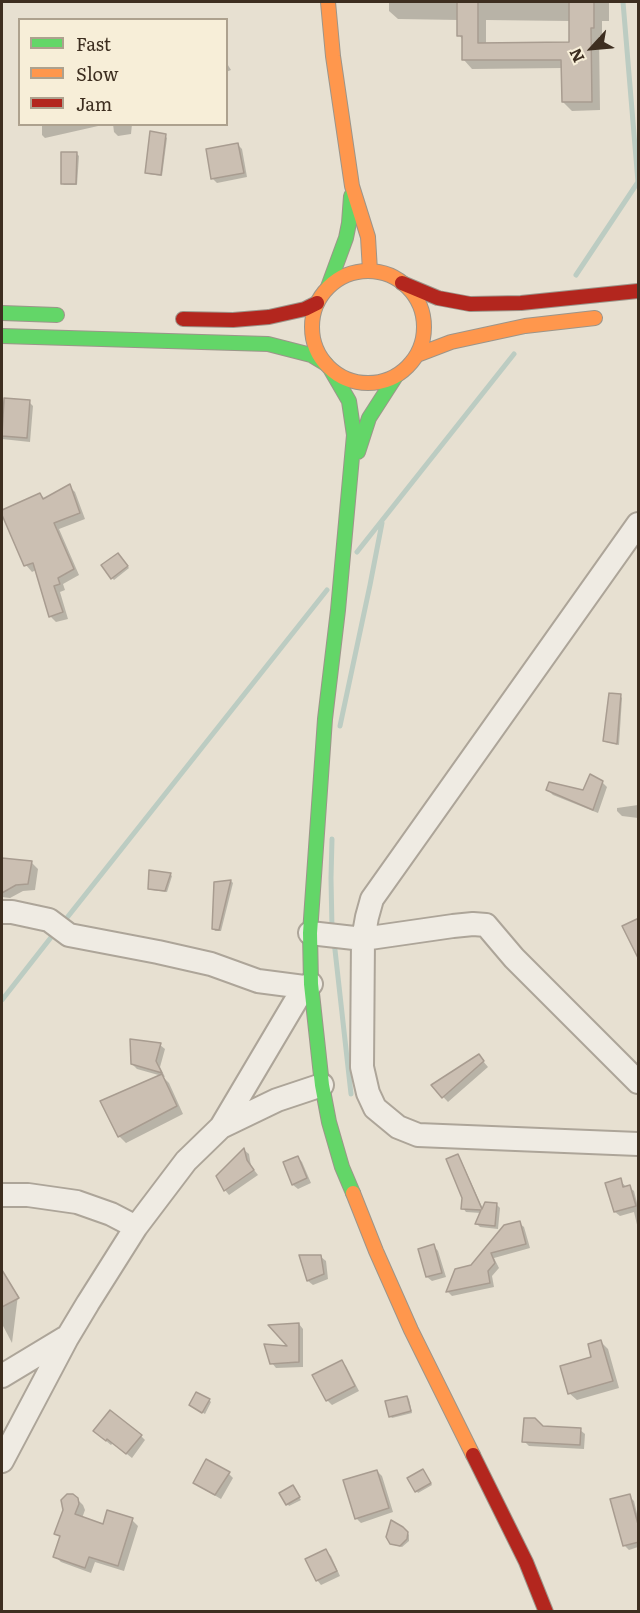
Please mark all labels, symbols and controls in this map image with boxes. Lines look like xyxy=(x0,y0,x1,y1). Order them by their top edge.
legend xyxy=(18,18,228,126)
north arrow xyxy=(562,18,622,78)
text: Fast xyxy=(76,30,111,57)
text: N xyxy=(562,45,590,67)
text: Slow xyxy=(76,60,118,87)
text: Jam xyxy=(76,90,112,117)

